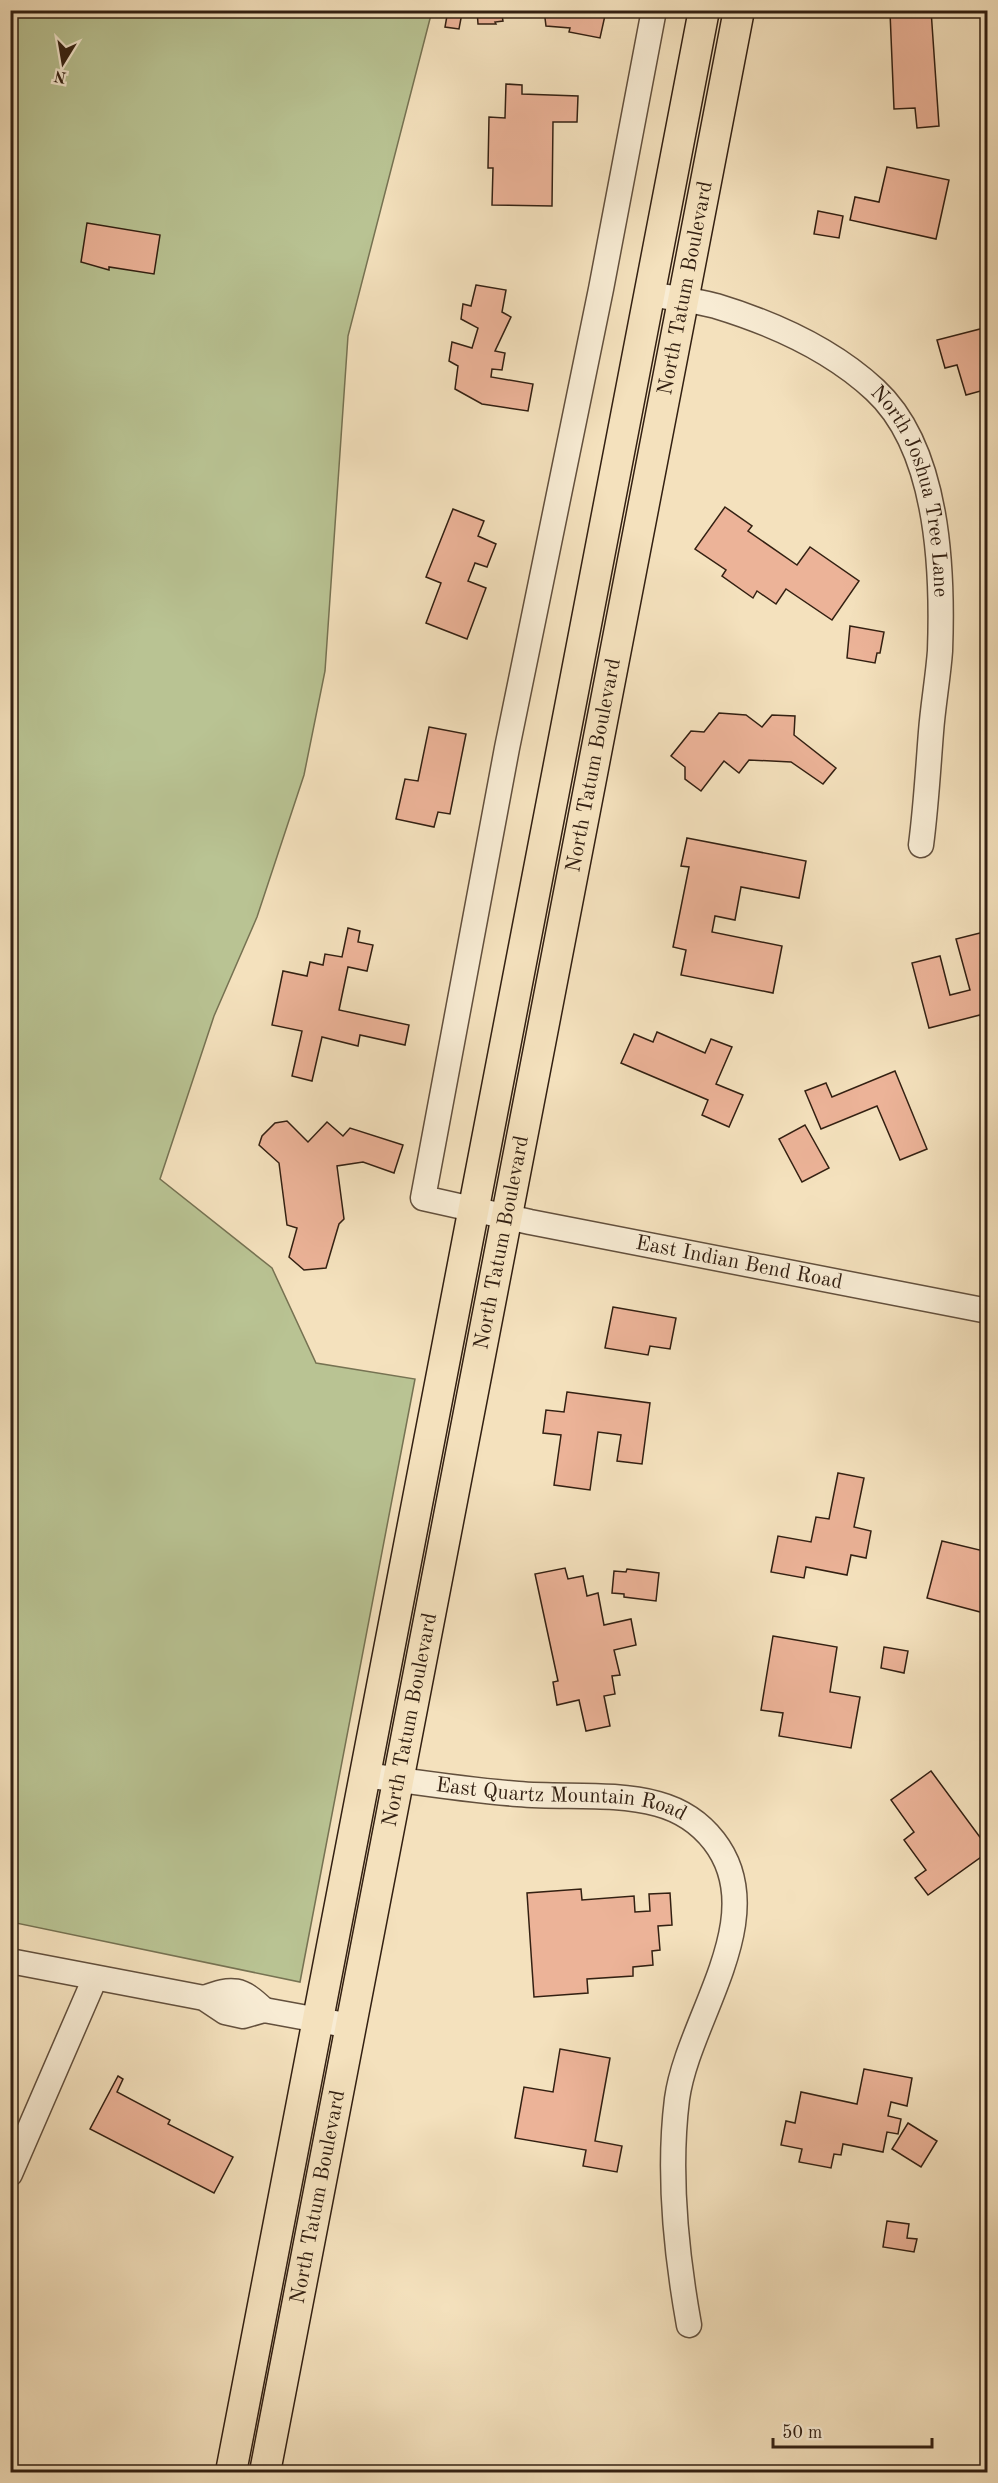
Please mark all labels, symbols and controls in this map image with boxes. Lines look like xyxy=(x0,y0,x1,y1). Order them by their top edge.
north arrow xyxy=(33,33,93,93)
text: N xyxy=(52,67,68,85)
street label: North Tatum Boulevard xyxy=(655,179,716,397)
street label: North Joshua Tree Lane xyxy=(867,382,951,597)
street label: North Tatum Boulevard xyxy=(563,657,624,874)
street label: North Tatum Boulevard xyxy=(471,1134,533,1351)
street label: East Indian Bend Road xyxy=(634,1232,844,1293)
street label: North Tatum Boulevard xyxy=(379,1611,441,1828)
street label: East Quartz Mountain Road xyxy=(435,1774,690,1825)
street label: North Tatum Boulevard xyxy=(287,2088,349,2306)
scale bar xyxy=(773,2411,932,2449)
text: 50 m xyxy=(782,2424,822,2442)

